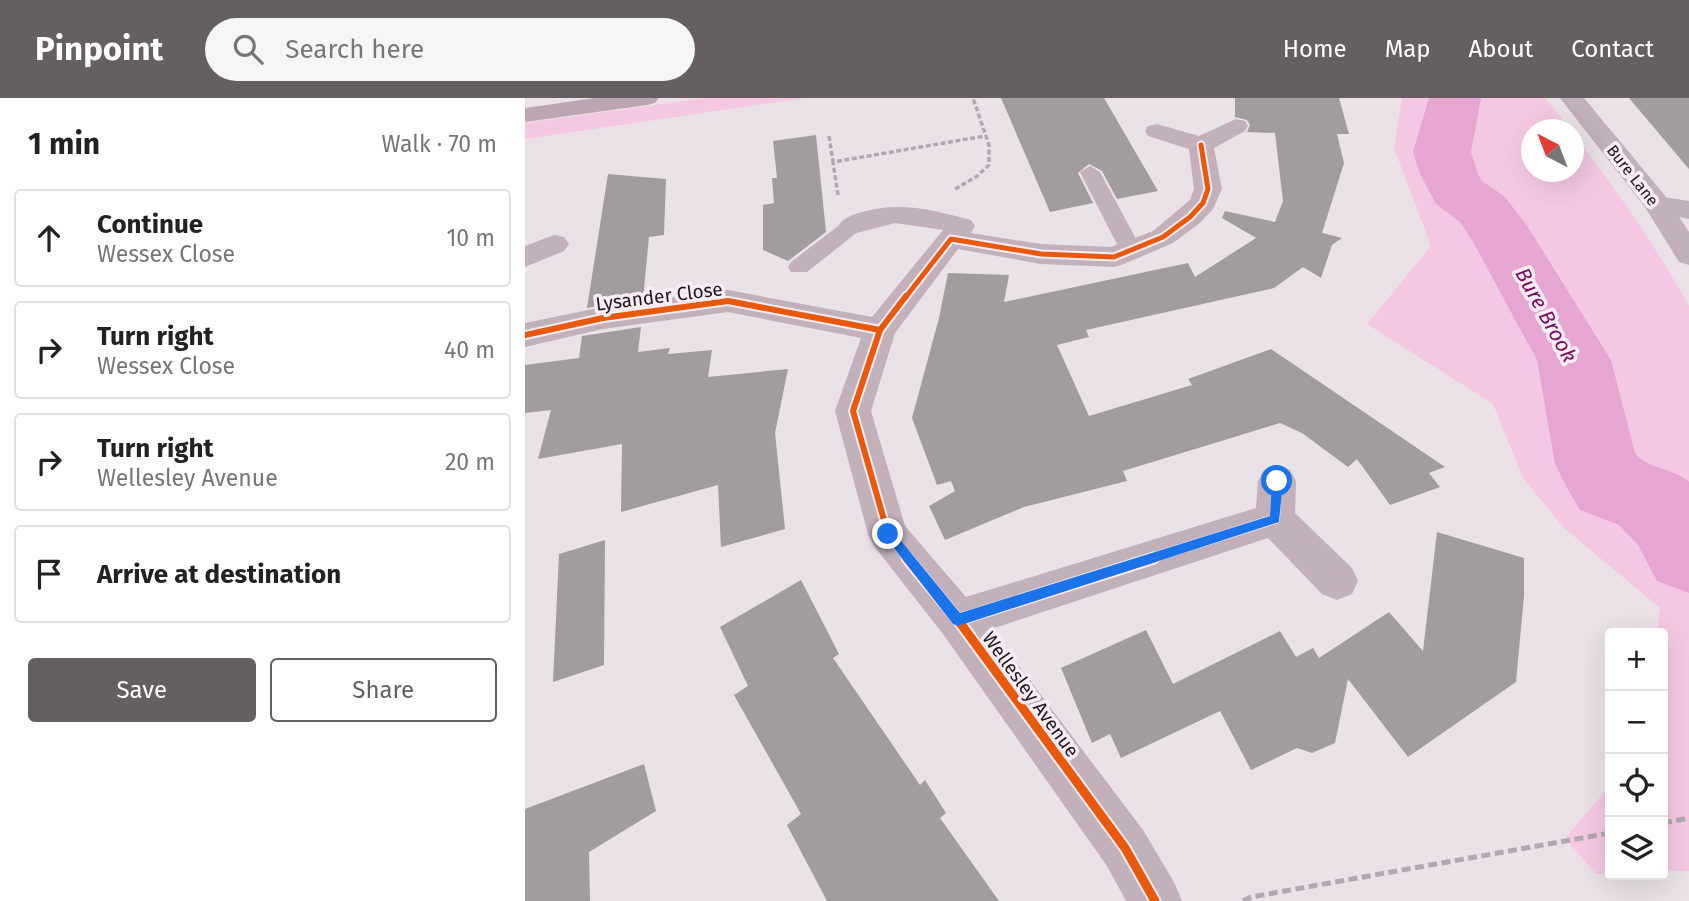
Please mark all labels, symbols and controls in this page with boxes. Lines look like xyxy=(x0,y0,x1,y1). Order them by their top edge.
search box xyxy=(205,18,695,81)
text: Pinpoint xyxy=(35,29,163,69)
icon: search xyxy=(229,30,267,68)
text: Search here xyxy=(285,34,424,65)
text: Home xyxy=(1283,35,1347,63)
text: Map xyxy=(1385,35,1431,63)
text: About xyxy=(1469,35,1533,63)
text: Contact xyxy=(1571,35,1654,63)
north arrow xyxy=(1521,119,1584,182)
text: 1 min xyxy=(28,126,100,162)
text: Walk · 70 m xyxy=(382,130,497,158)
street label: Bure Lane xyxy=(1603,141,1662,210)
text: Continue xyxy=(97,209,203,240)
icon: ahead xyxy=(30,219,68,257)
text: 10 m xyxy=(446,224,495,252)
text: Wessex Close xyxy=(97,240,235,268)
water label: Bure Brook xyxy=(1509,263,1583,367)
street label: Lysander Close xyxy=(594,277,724,316)
text: Turn right xyxy=(97,321,214,352)
icon: right xyxy=(30,331,68,369)
text: 40 m xyxy=(444,336,495,364)
text: Wessex Close xyxy=(97,352,235,380)
text: Turn right xyxy=(97,433,214,464)
icon: right xyxy=(30,443,68,481)
text: 20 m xyxy=(445,448,495,476)
text: Wellesley Avenue xyxy=(97,464,278,492)
route start xyxy=(1261,465,1292,496)
route end xyxy=(872,518,903,549)
icon: arrive xyxy=(30,555,68,593)
text: Arrive at destination xyxy=(97,559,341,590)
street label: Wellesley Avenue xyxy=(977,627,1084,761)
map controls xyxy=(1605,628,1668,880)
button: + xyxy=(1605,628,1668,691)
button: Save xyxy=(28,658,256,722)
button: Share xyxy=(270,658,497,722)
button: − xyxy=(1605,691,1668,754)
button: locate xyxy=(1605,754,1668,817)
button: layers xyxy=(1605,817,1668,880)

